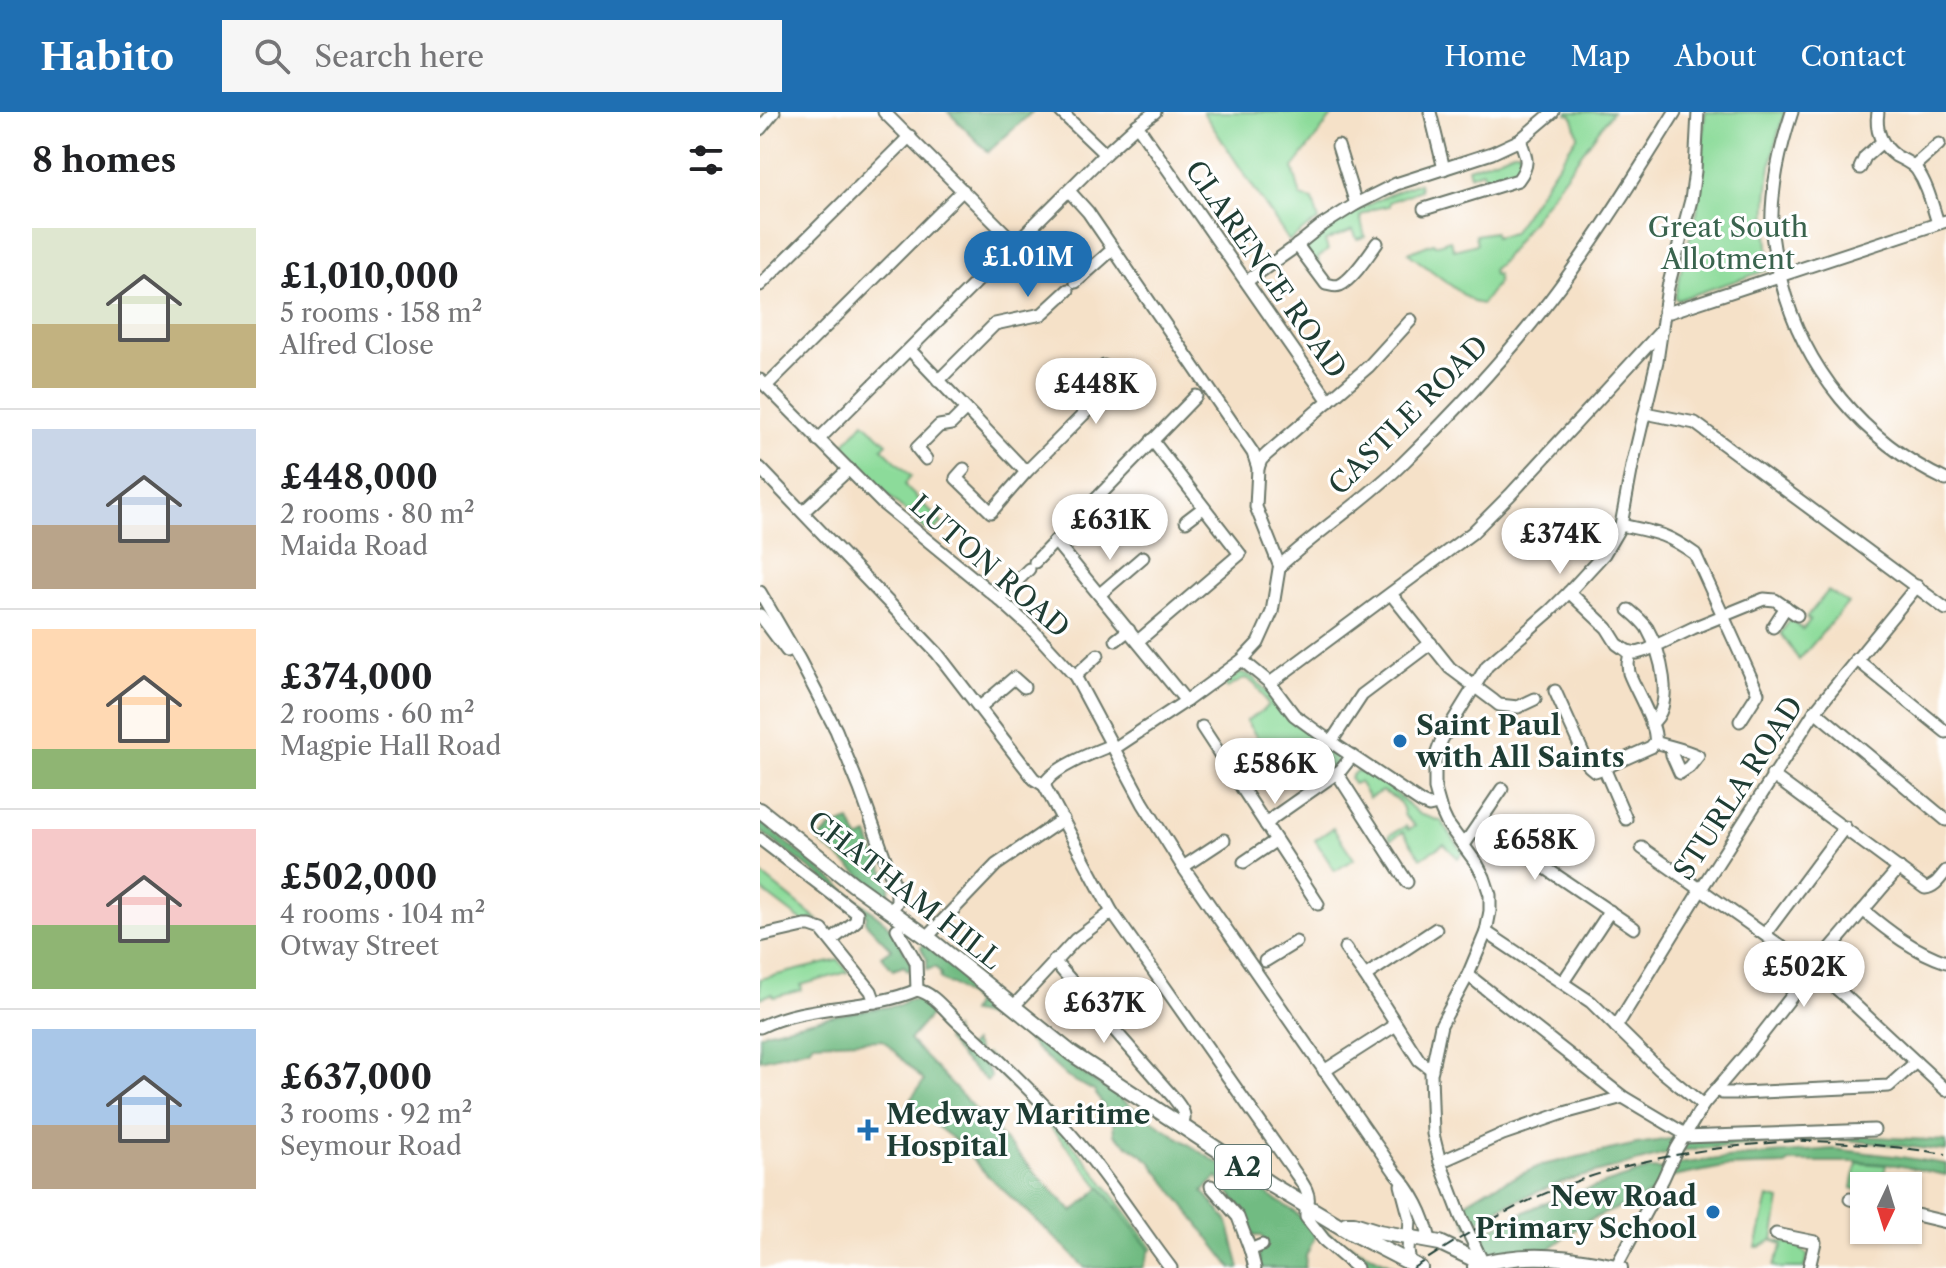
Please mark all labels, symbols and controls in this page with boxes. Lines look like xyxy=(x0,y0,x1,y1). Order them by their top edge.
search box xyxy=(222,20,782,92)
text: Habito xyxy=(40,33,174,80)
icon: search xyxy=(250,34,294,78)
text: Search here xyxy=(314,38,484,75)
text: Home xyxy=(1444,39,1526,73)
text: Map xyxy=(1570,39,1630,73)
text: About xyxy=(1674,39,1756,73)
text: Contact xyxy=(1800,39,1906,73)
icon: filters xyxy=(684,138,728,182)
text: 8 homes xyxy=(32,139,176,181)
street label: CLARENCE ROAD xyxy=(1178,154,1354,384)
park label: Great South Allotment xyxy=(1648,210,1808,276)
pin: £1.01M xyxy=(963,231,1093,299)
text: £1.01M xyxy=(982,241,1074,273)
text: £1,010,000 xyxy=(280,255,459,297)
icon: home xyxy=(96,260,192,356)
text: 5 rooms · 158 m² xyxy=(280,297,482,329)
street label: CASTLE ROAD xyxy=(1321,328,1495,502)
text: Alfred Close xyxy=(280,329,434,361)
pin: £448K xyxy=(1040,358,1152,426)
text: £448K xyxy=(1053,368,1139,400)
text: £448,000 xyxy=(280,456,438,498)
icon: home xyxy=(96,461,192,557)
street label: LUTON ROAD xyxy=(903,487,1077,645)
pin: £631K xyxy=(1054,494,1166,562)
text: 2 rooms · 80 m² xyxy=(280,498,475,530)
text: £631K xyxy=(1070,504,1150,536)
pin: £374K xyxy=(1504,508,1616,576)
text: £374K xyxy=(1519,518,1601,550)
text: Maida Road xyxy=(280,530,428,562)
text: £374,000 xyxy=(280,656,433,698)
icon: home xyxy=(96,661,192,757)
street label: STURLA ROAD xyxy=(1666,690,1810,886)
text: 2 rooms · 60 m² xyxy=(280,698,475,730)
place label: Saint Paul with All Saints xyxy=(1415,708,1625,774)
text: Magpie Hall Road xyxy=(280,730,501,762)
marker: Saint Paul with All Saints xyxy=(1391,732,1409,750)
pin: £586K xyxy=(1219,738,1331,806)
text: £586K xyxy=(1233,748,1317,780)
street label: CHATHAM HILL xyxy=(801,804,1009,976)
pin: £658K xyxy=(1479,814,1591,882)
text: £658K xyxy=(1493,824,1577,856)
text: £502,000 xyxy=(280,856,437,898)
icon: home xyxy=(96,861,192,957)
text: 4 rooms · 104 m² xyxy=(280,898,485,930)
text: Otway Street xyxy=(280,930,439,962)
pin: £502K xyxy=(1748,941,1860,1009)
text: £502K xyxy=(1762,951,1846,983)
pin: £637K xyxy=(1048,977,1160,1045)
text: £637K xyxy=(1063,987,1145,1019)
text: £637,000 xyxy=(280,1056,432,1098)
icon: home xyxy=(96,1061,192,1157)
place label: Medway Maritime Hospital xyxy=(886,1097,1151,1163)
text: 3 rooms · 92 m² xyxy=(280,1098,472,1130)
marker: Medway Maritime Hospital xyxy=(857,1119,879,1141)
text: Seymour Road xyxy=(280,1130,462,1162)
road number: A2 xyxy=(1215,1145,1271,1189)
north arrow xyxy=(1850,1172,1922,1244)
map controls xyxy=(1850,1172,1922,1244)
place label: New Road Primary School xyxy=(1475,1179,1697,1245)
marker: New Road Primary School xyxy=(1704,1203,1722,1221)

